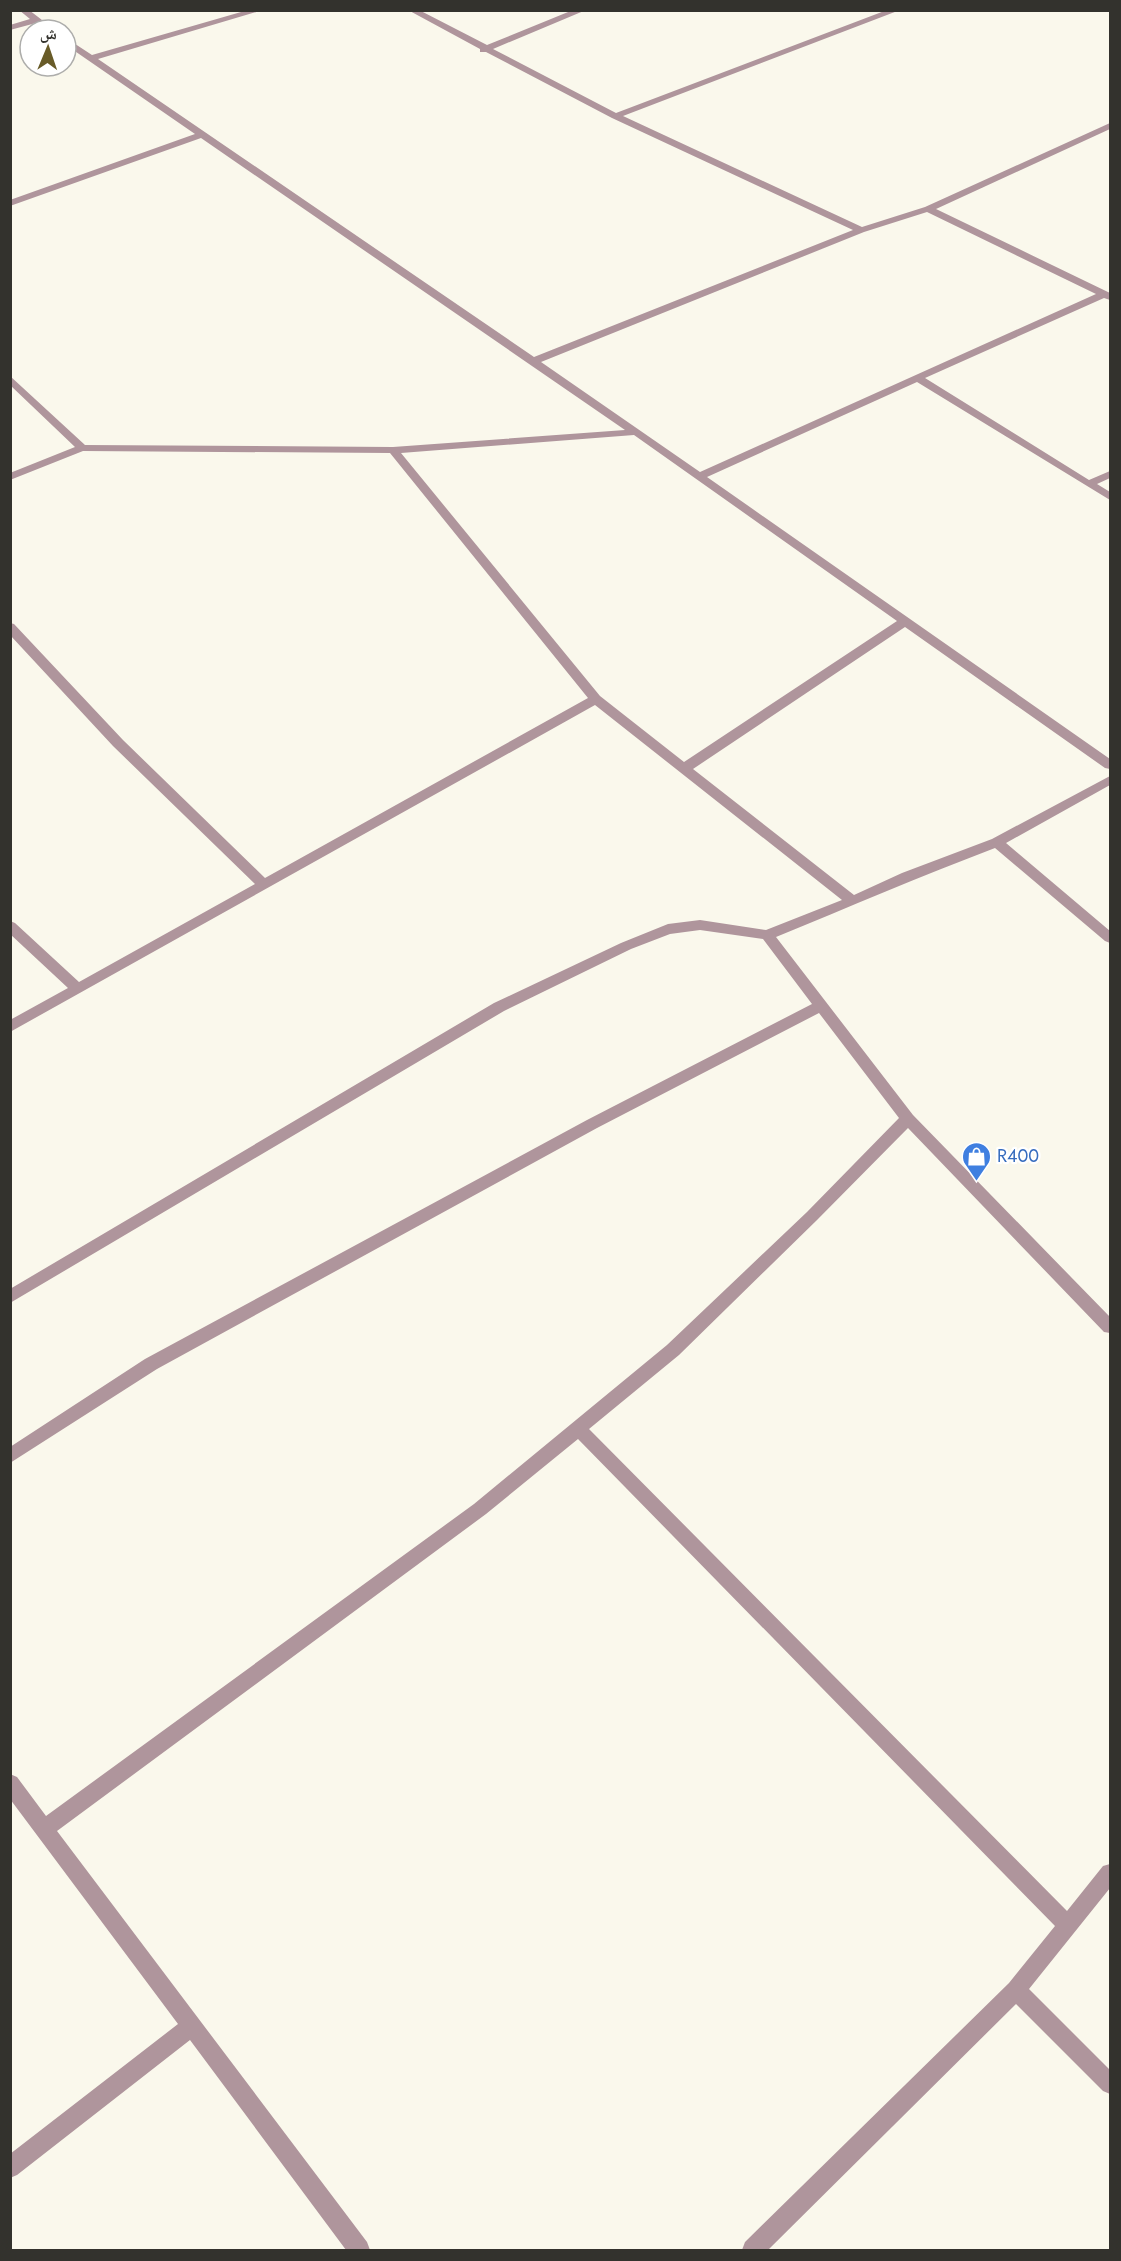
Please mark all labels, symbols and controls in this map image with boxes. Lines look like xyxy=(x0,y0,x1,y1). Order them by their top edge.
north arrow xyxy=(18,18,78,78)
text: ش xyxy=(40,22,57,45)
shop icon: R400 xyxy=(960,1140,992,1182)
place label: R400 xyxy=(997,1143,1039,1169)

